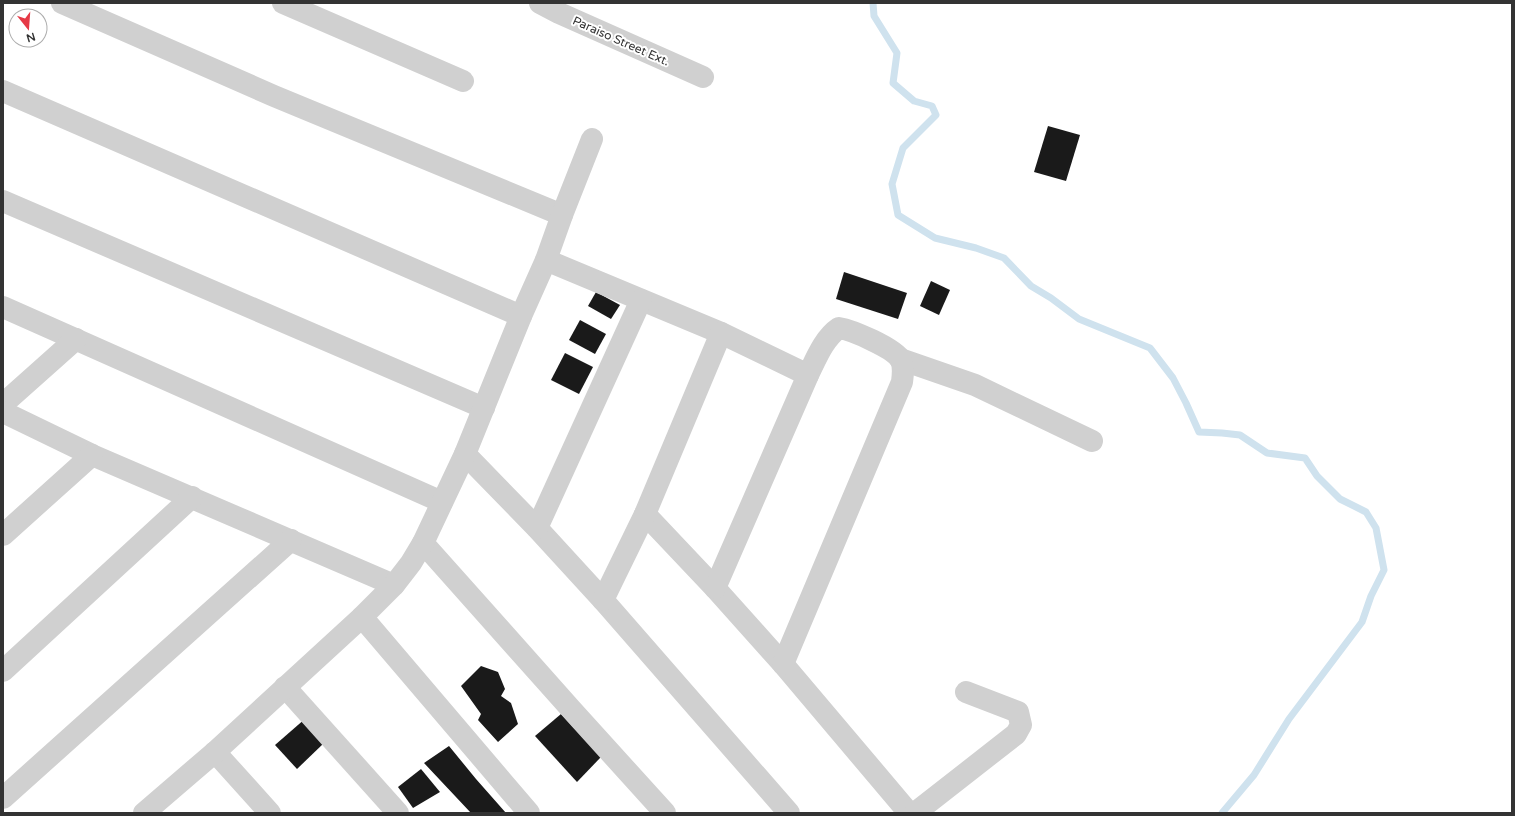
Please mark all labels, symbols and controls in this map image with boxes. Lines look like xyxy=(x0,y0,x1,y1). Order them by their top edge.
north arrow xyxy=(8,8,48,48)
street label: Paraiso Street Ext. xyxy=(571,13,671,69)
text: N xyxy=(25,30,37,45)

